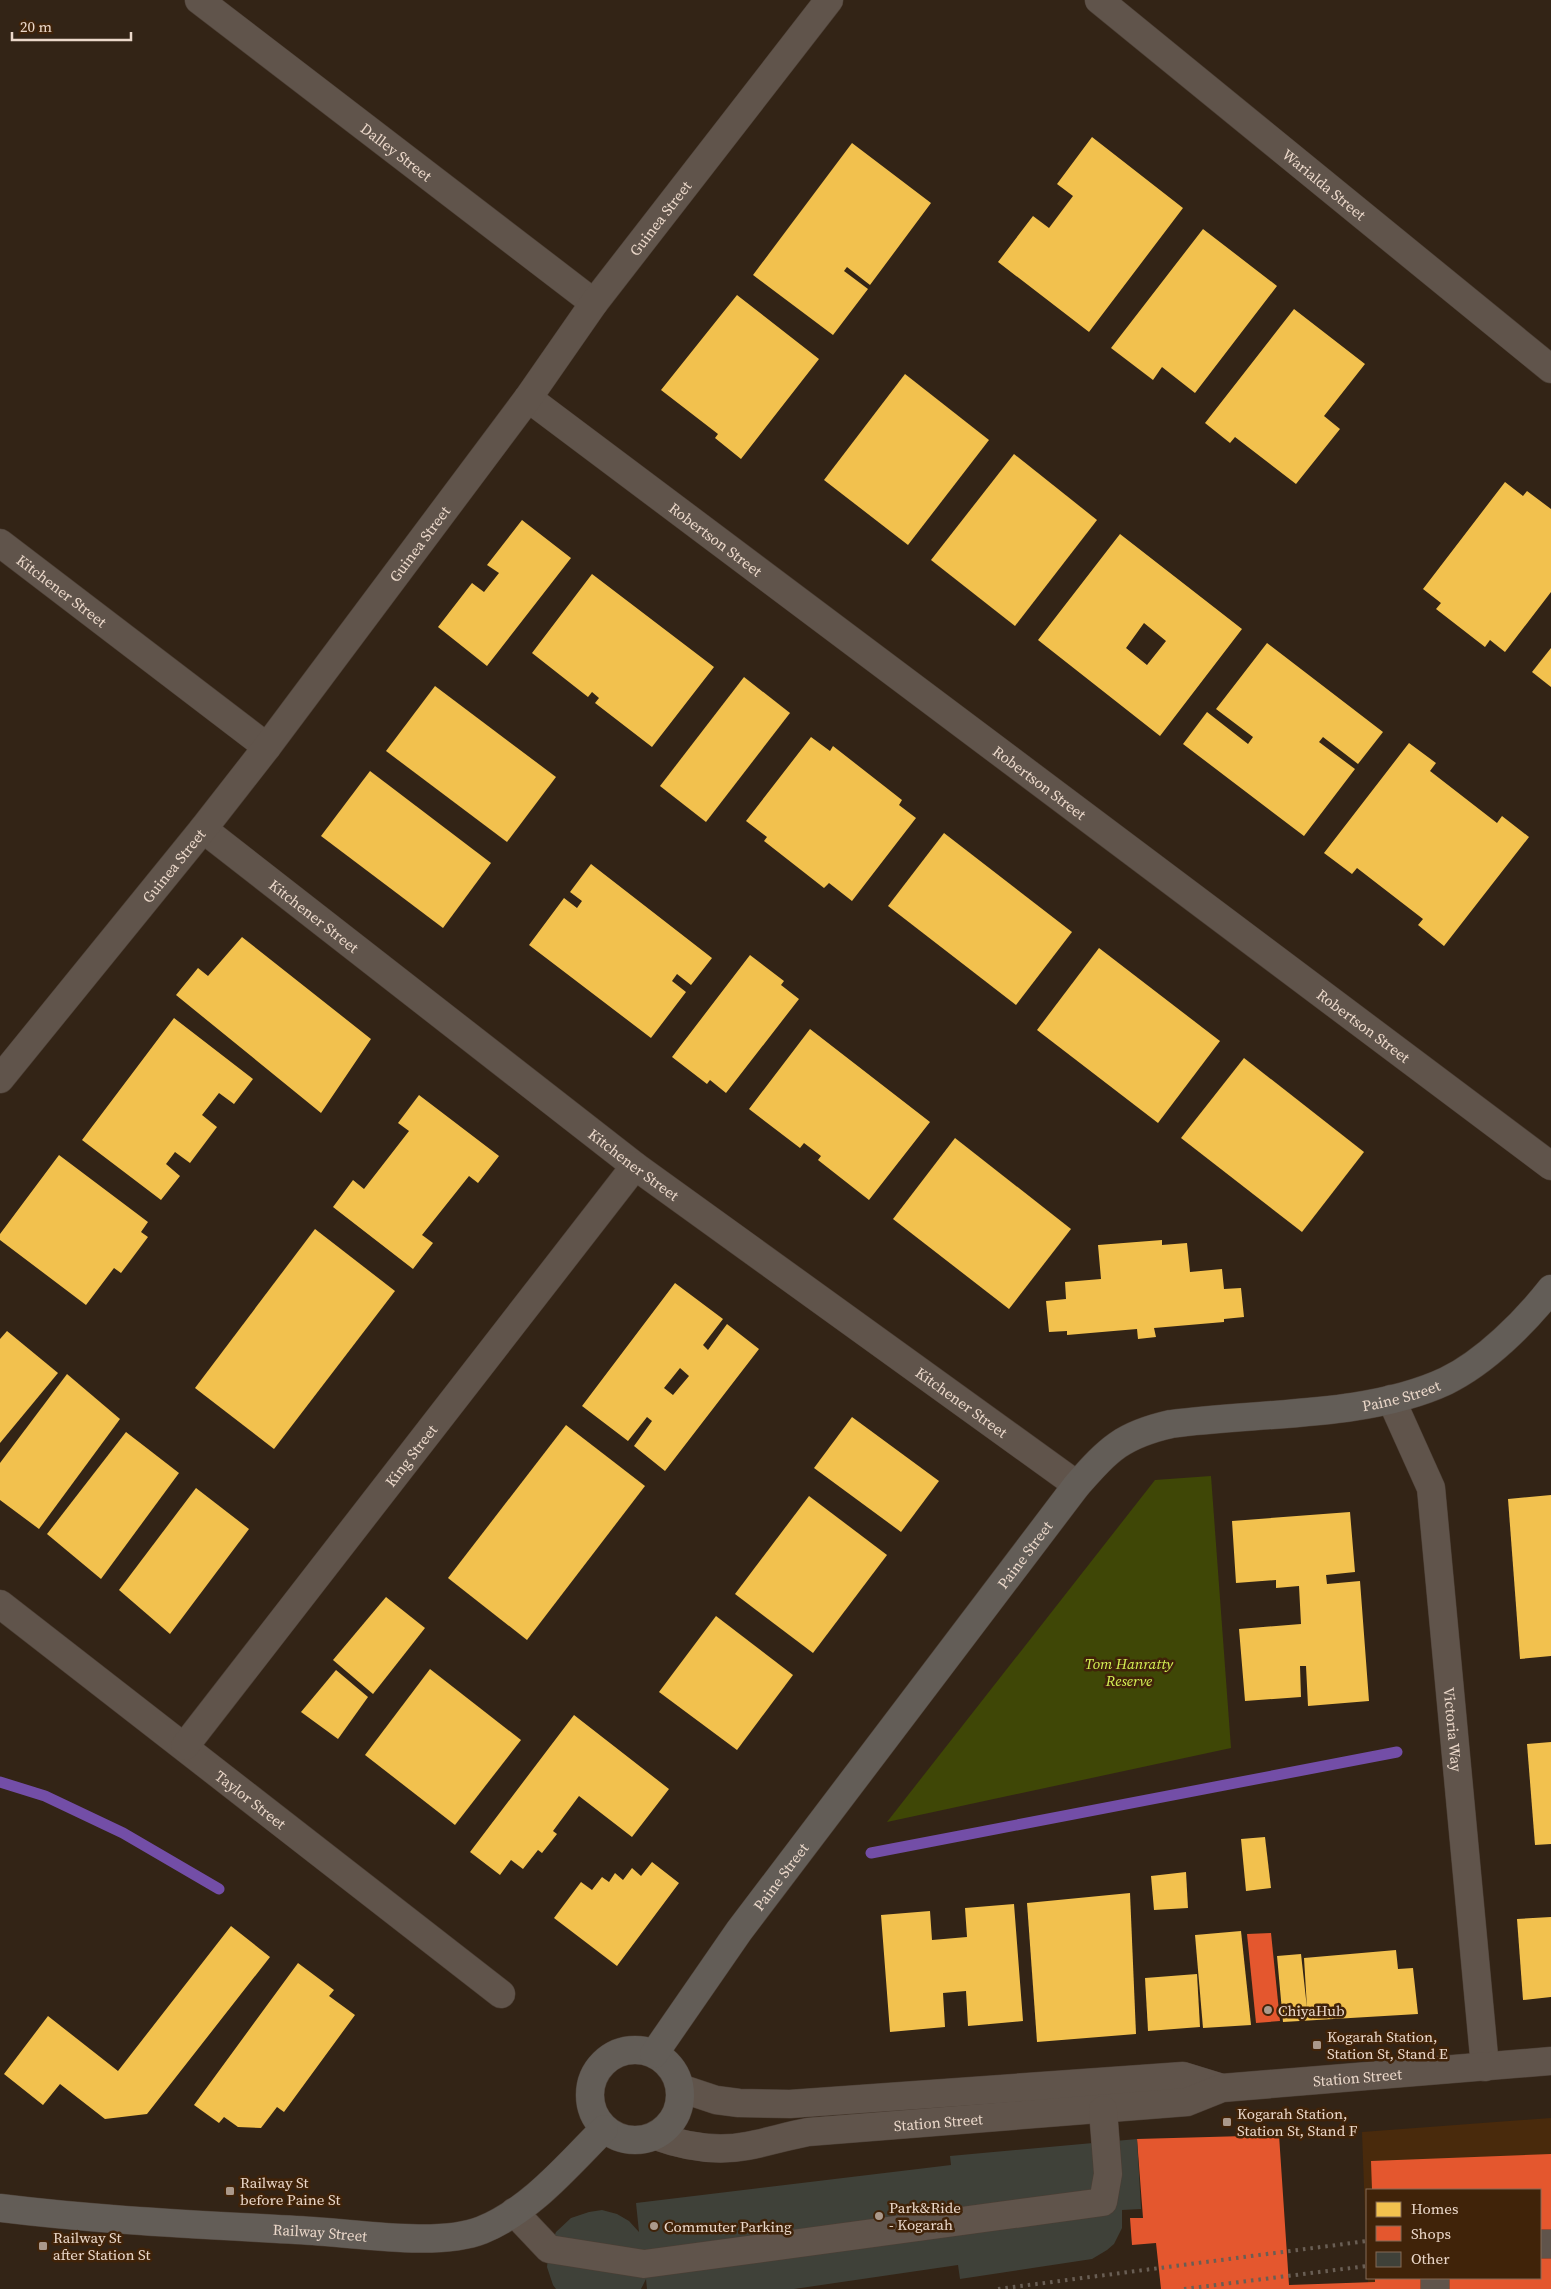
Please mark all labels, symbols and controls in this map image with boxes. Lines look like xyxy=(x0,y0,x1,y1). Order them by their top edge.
scale bar xyxy=(12,10,131,42)
text: 20 m xyxy=(20,16,52,37)
street label: Dalley Street xyxy=(357,117,437,186)
street label: Warialda Street xyxy=(1278,144,1371,225)
street label: Guinea Street xyxy=(624,176,696,260)
street label: Robertson Street xyxy=(665,497,767,581)
street label: Guinea Street xyxy=(384,501,455,586)
street label: Kitchener Street xyxy=(12,549,112,632)
street label: Robertson Street xyxy=(989,740,1091,824)
street label: Guinea Street xyxy=(137,824,210,907)
street label: Kitchener Street xyxy=(265,874,364,957)
street label: Robertson Street xyxy=(1313,983,1415,1067)
street label: Kitchener Street xyxy=(584,1123,684,1205)
street label: Kitchener Street xyxy=(912,1362,1012,1442)
street label: Paine Street xyxy=(1360,1374,1443,1416)
street label: King Street xyxy=(380,1420,442,1491)
street label: Paine Street xyxy=(992,1516,1057,1593)
park label: Tom Hanratty Reserve xyxy=(1085,1653,1174,1691)
street label: Victoria Way xyxy=(1439,1686,1468,1773)
street label: Taylor Street xyxy=(211,1765,291,1834)
street label: Paine Street xyxy=(748,1838,813,1915)
place label: ChiyaHub xyxy=(1278,2000,1345,2021)
marker: ChiyaHub xyxy=(1262,2004,1274,2016)
place label: Kogarah Station, Station St, Stand E xyxy=(1327,2026,1448,2064)
marker: Kogarah Station, Station St, Stand E xyxy=(1311,2039,1323,2051)
street label: Station Street xyxy=(1312,2063,1403,2091)
place label: Kogarah Station, Station St, Stand F xyxy=(1237,2103,1358,2141)
street label: Station Street xyxy=(893,2108,984,2136)
marker: Kogarah Station, Station St, Stand F xyxy=(1221,2116,1233,2128)
place label: Railway St before Paine St xyxy=(240,2172,341,2210)
marker: Railway St before Paine St xyxy=(224,2185,236,2197)
legend xyxy=(1366,2189,1541,2279)
place label: Park&Ride - Kogarah xyxy=(889,2197,961,2235)
text: Homes xyxy=(1411,2198,1458,2219)
marker: Park&Ride - Kogarah xyxy=(873,2210,885,2222)
place label: Commuter Parking xyxy=(664,2216,792,2237)
street label: Railway Street xyxy=(272,2218,368,2246)
marker: Commuter Parking xyxy=(648,2220,660,2232)
text: Shops xyxy=(1411,2223,1451,2244)
place label: Railway St after Station St xyxy=(53,2227,151,2265)
marker: Railway St after Station St xyxy=(37,2240,49,2252)
text: Other xyxy=(1411,2248,1450,2269)

